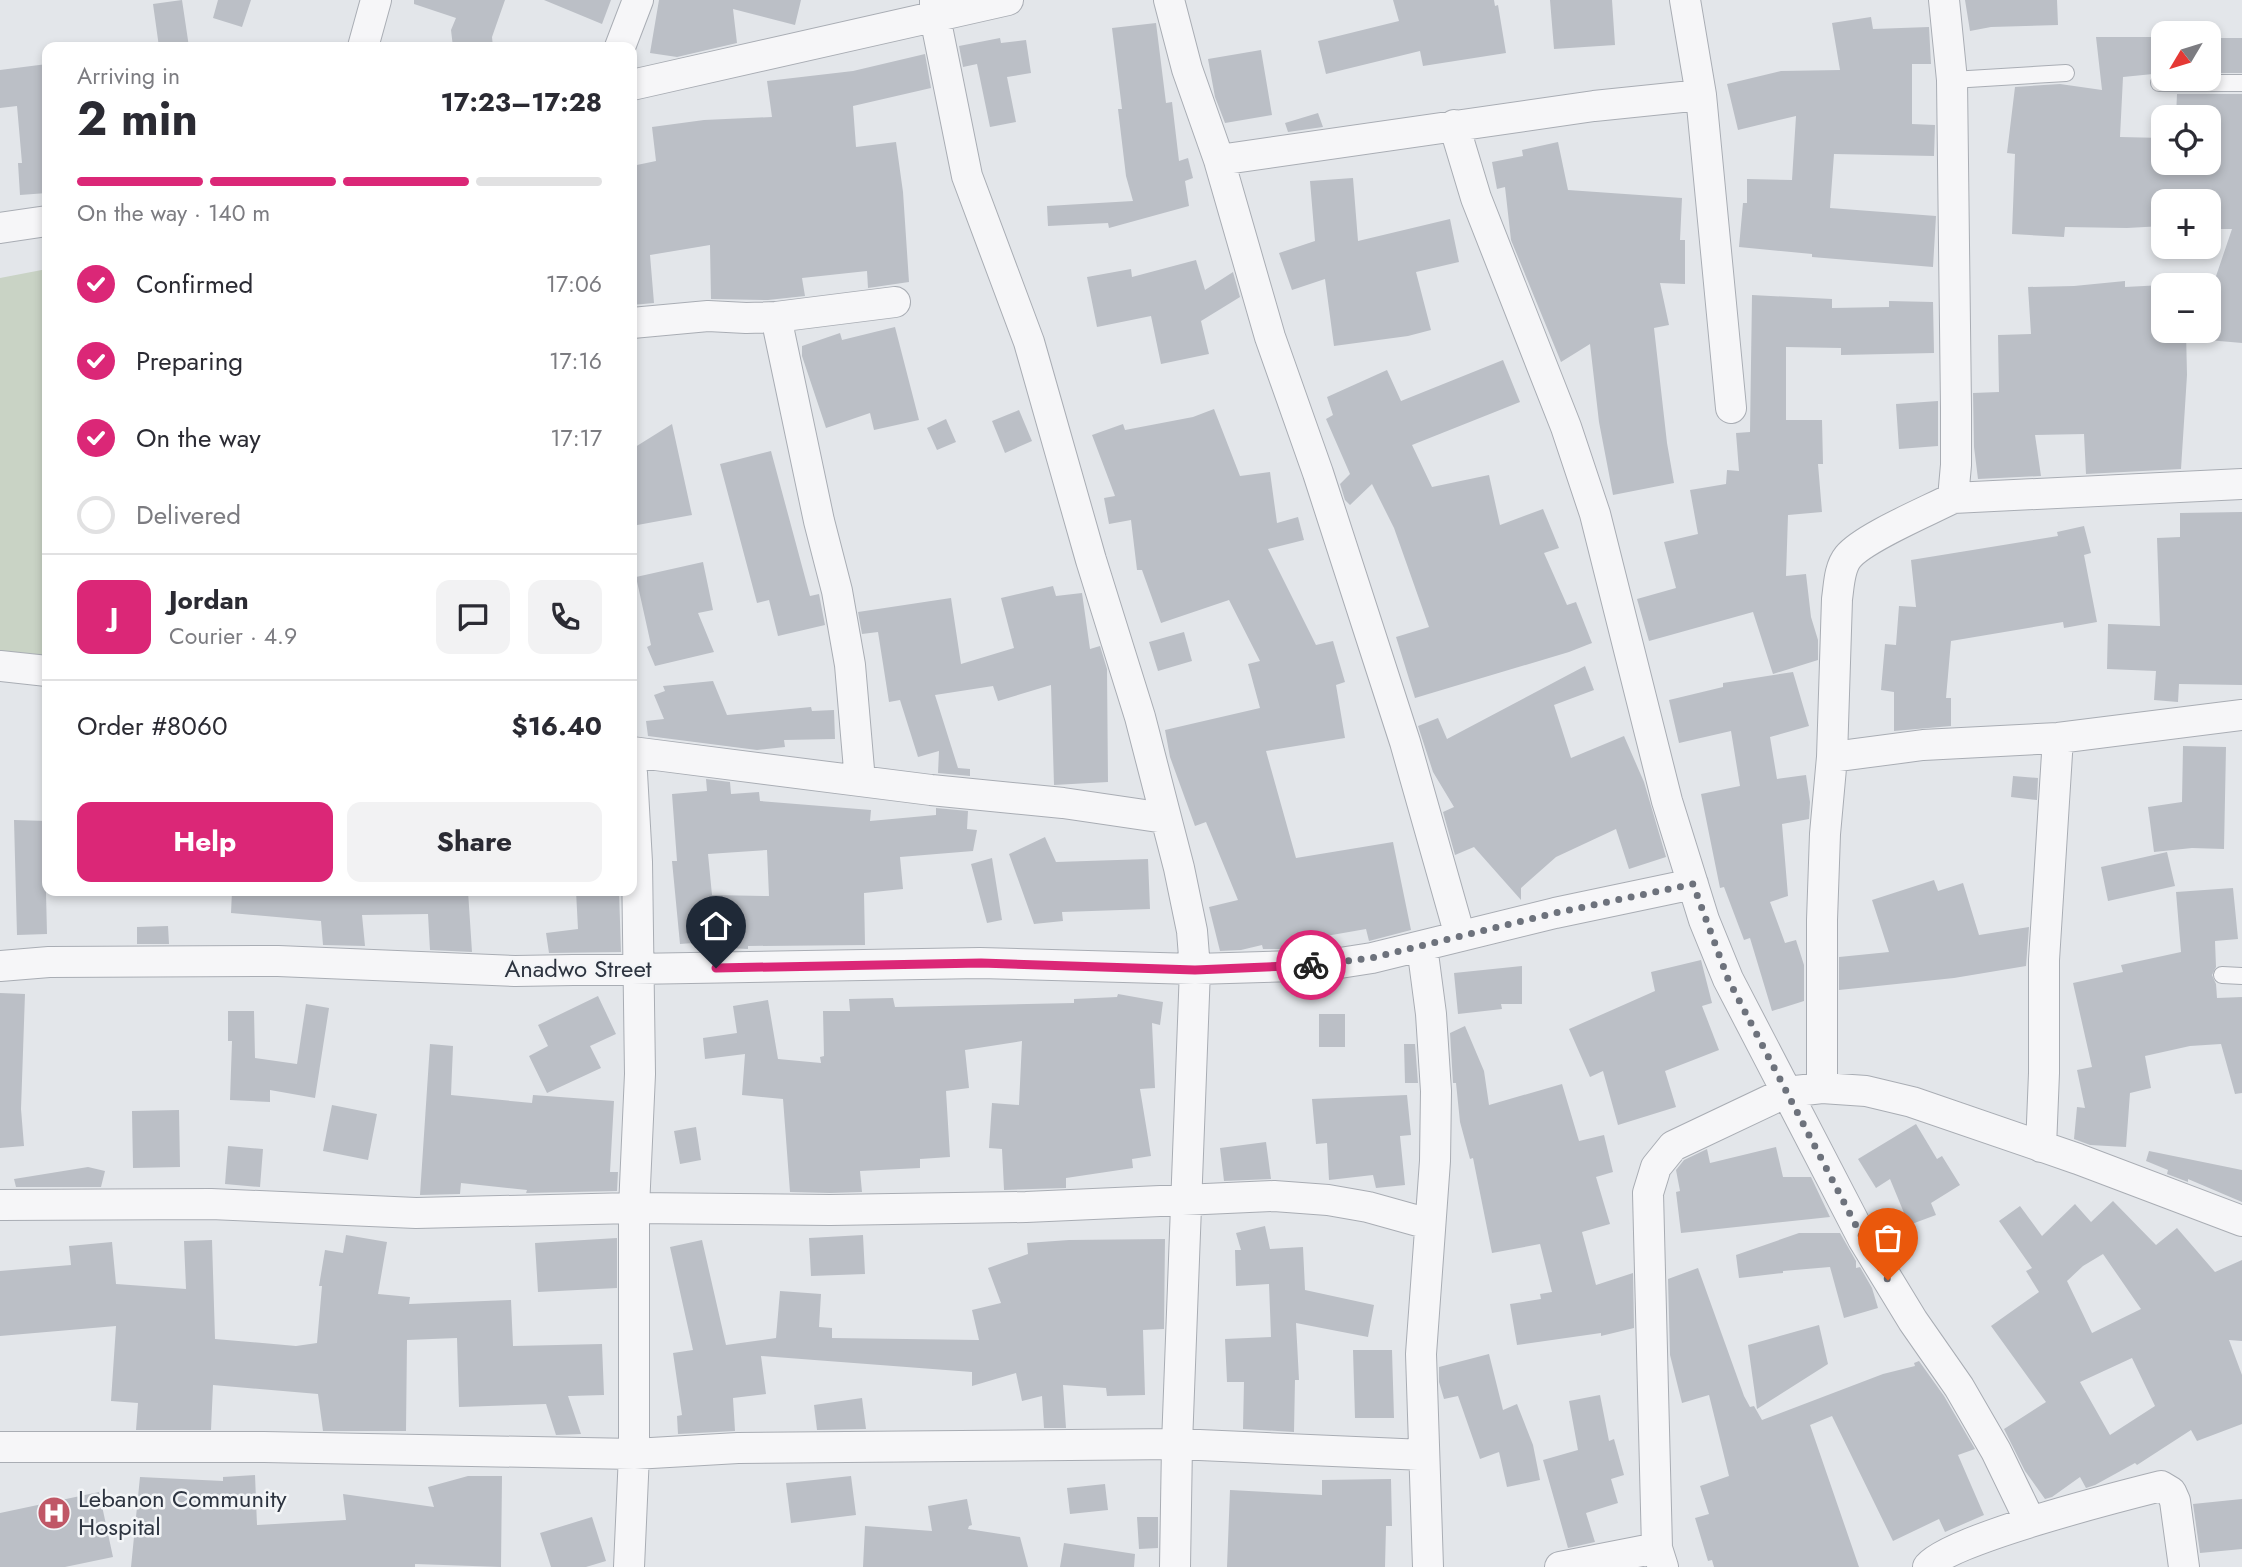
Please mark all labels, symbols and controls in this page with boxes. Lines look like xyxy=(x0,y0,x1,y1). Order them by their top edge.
north arrow xyxy=(2151,21,2221,91)
map controls xyxy=(2151,21,2221,343)
text: Arriving in xyxy=(77,59,180,93)
text: 17:23–17:28 xyxy=(440,83,602,121)
text: 2 min xyxy=(77,86,198,152)
button: locate xyxy=(2151,105,2221,175)
button: + xyxy=(2151,189,2221,259)
text: On the way · 140 m xyxy=(77,196,270,230)
icon: check xyxy=(77,265,115,303)
text: Confirmed xyxy=(136,265,253,303)
text: 17:06 xyxy=(546,267,602,301)
button: − xyxy=(2151,273,2221,343)
icon: check xyxy=(77,342,115,380)
text: Preparing xyxy=(136,342,243,380)
text: 17:16 xyxy=(549,344,602,378)
icon: check xyxy=(77,419,115,457)
text: On the way xyxy=(136,419,261,457)
text: 17:17 xyxy=(550,421,602,455)
text: Delivered xyxy=(136,496,241,534)
button: chat xyxy=(436,580,510,654)
button: phone xyxy=(528,580,602,654)
text: Jordan xyxy=(169,581,249,619)
text: J xyxy=(110,598,118,636)
text: Courier · 4.9 xyxy=(169,619,297,653)
text: Order #8060 xyxy=(77,707,228,745)
text: $16.40 xyxy=(511,707,602,745)
button: Help xyxy=(77,802,333,882)
button: Share xyxy=(347,802,602,882)
pin xyxy=(686,896,746,968)
icon: home xyxy=(697,907,735,945)
courier xyxy=(1276,930,1346,1000)
icon: bike xyxy=(1292,946,1330,984)
street label: Anadwo Street xyxy=(504,951,652,986)
pin xyxy=(1858,1208,1918,1280)
icon: bag xyxy=(1869,1219,1907,1257)
place label: Lebanon Community Hospital xyxy=(78,1481,287,1544)
hospital icon: Lebanon Community Hospital xyxy=(35,1494,73,1532)

